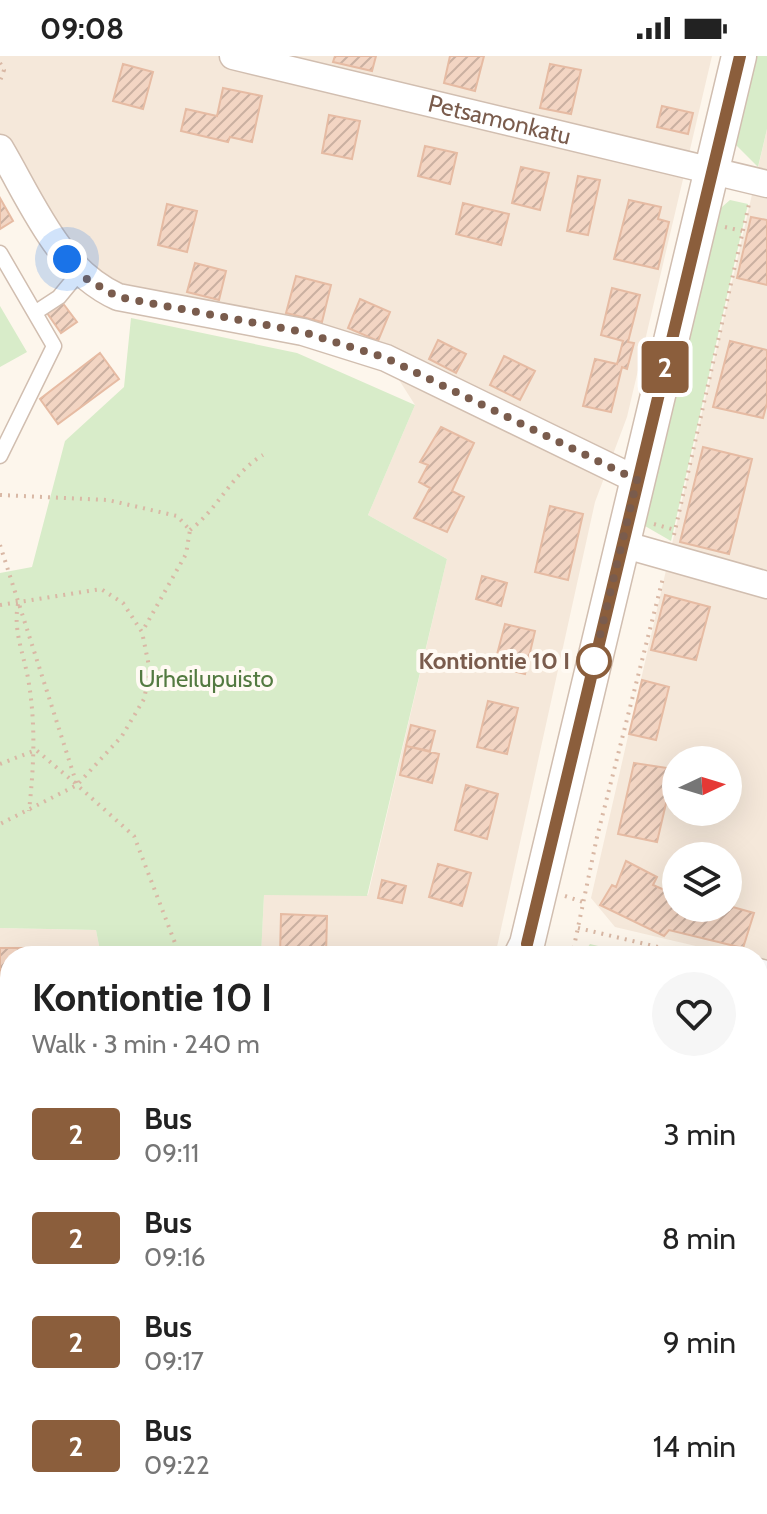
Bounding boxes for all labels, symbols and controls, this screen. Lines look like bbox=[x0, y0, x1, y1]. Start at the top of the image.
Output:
text: 09:08 bbox=[40, 10, 124, 47]
street label: Petsamonkatu bbox=[425, 88, 574, 150]
your location bbox=[47, 239, 87, 279]
line badge: 2 bbox=[639, 341, 691, 393]
text: 2 bbox=[658, 350, 672, 384]
marker: Kontiontie 10 I bbox=[577, 644, 611, 678]
place label: Kontiontie 10 I bbox=[418, 646, 570, 675]
park label: Urheilupuisto bbox=[138, 664, 274, 693]
north arrow bbox=[662, 746, 742, 826]
map controls bbox=[662, 746, 742, 922]
button: layers bbox=[662, 842, 742, 922]
button: heart bbox=[652, 972, 736, 1056]
text: Kontiontie 10 I bbox=[32, 974, 272, 1021]
text: Walk · 3 min · 240 m bbox=[32, 1028, 260, 1060]
text: Bus bbox=[144, 1100, 192, 1137]
text: 3 min bbox=[664, 1116, 736, 1153]
text: 2 bbox=[69, 1117, 83, 1151]
text: 09:11 bbox=[144, 1137, 199, 1169]
text: Bus bbox=[144, 1204, 192, 1241]
text: 8 min bbox=[662, 1220, 736, 1257]
text: 2 bbox=[69, 1221, 83, 1255]
text: 09:16 bbox=[144, 1241, 206, 1273]
text: Bus bbox=[144, 1308, 192, 1345]
text: 9 min bbox=[663, 1324, 736, 1361]
text: 2 bbox=[69, 1325, 83, 1359]
text: 09:17 bbox=[144, 1345, 204, 1377]
text: Bus bbox=[144, 1412, 192, 1449]
text: 14 min bbox=[653, 1428, 736, 1465]
text: 2 bbox=[69, 1429, 83, 1463]
text: 09:22 bbox=[144, 1449, 210, 1481]

